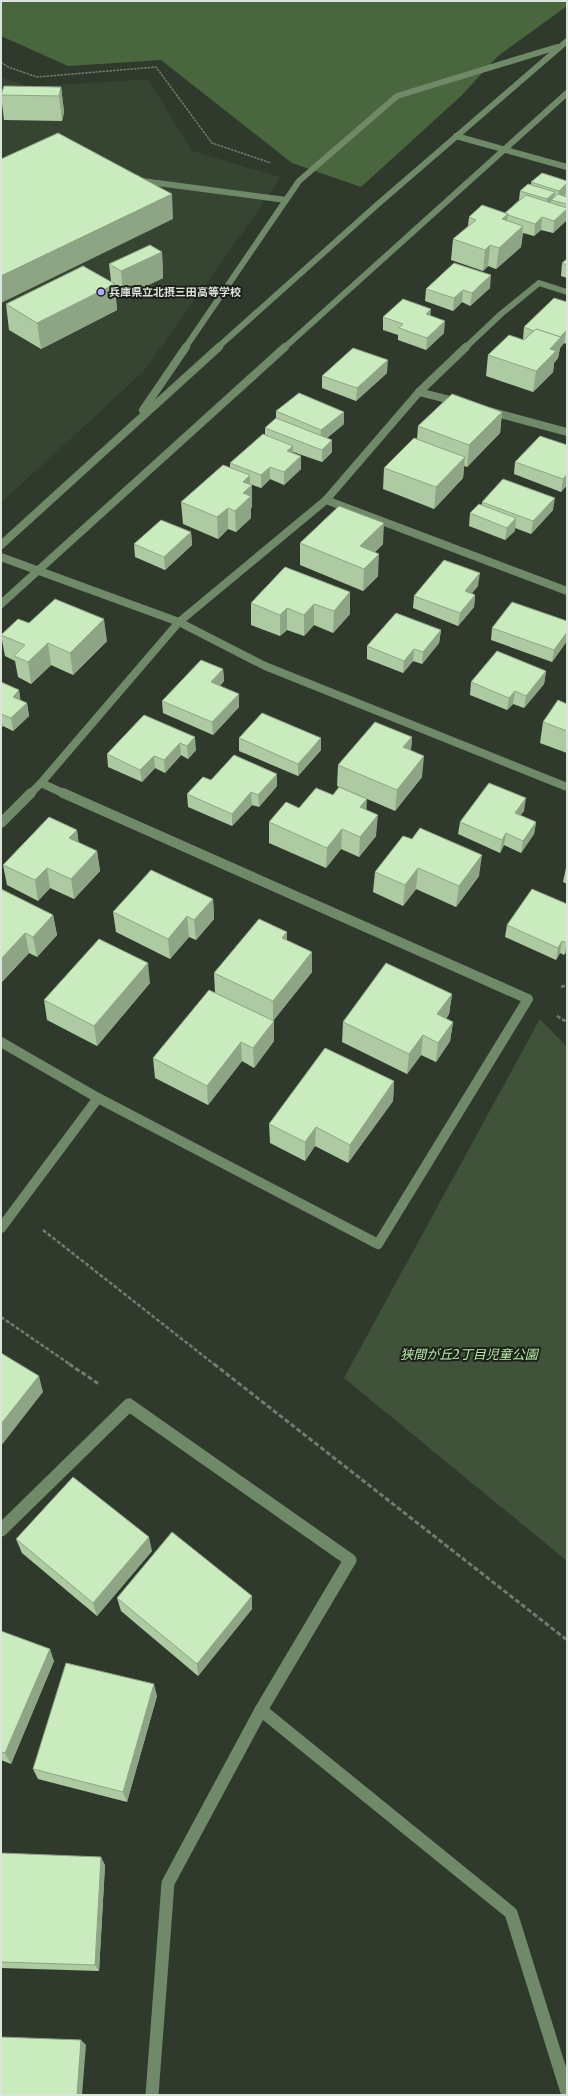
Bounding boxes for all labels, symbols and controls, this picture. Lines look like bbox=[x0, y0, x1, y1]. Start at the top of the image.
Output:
place label: 兵庫県立北摂三田高等学校 bbox=[109, 285, 241, 299]
marker: 兵庫県立北摂三田高等学校 bbox=[96, 287, 106, 297]
park label: 狭間が丘2丁目児童公園 bbox=[400, 1346, 540, 1363]

